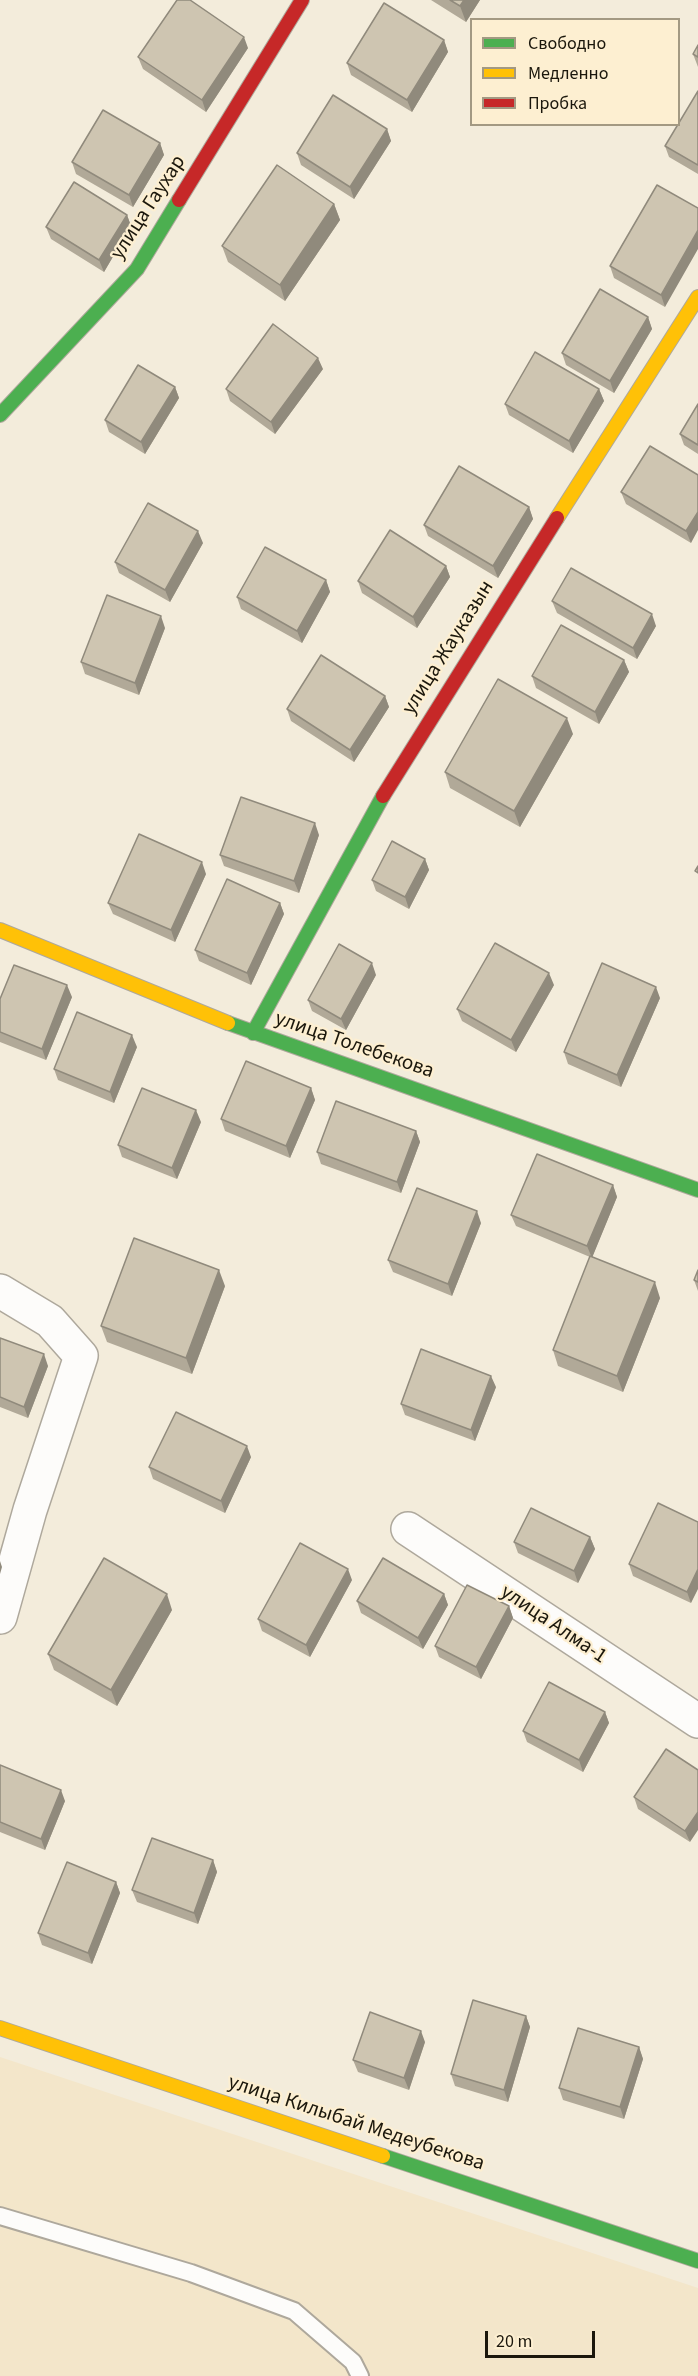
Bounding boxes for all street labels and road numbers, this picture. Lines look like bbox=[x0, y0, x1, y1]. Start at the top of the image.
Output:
street label: улица Гаухар bbox=[106, 151, 192, 265]
street label: улица Жауказын bbox=[398, 576, 500, 720]
street label: улица Толебекова bbox=[271, 1007, 437, 1085]
street label: улица Алма-1 bbox=[495, 1580, 611, 1670]
street label: улица Килыбай Медеубекова bbox=[225, 2071, 487, 2177]

